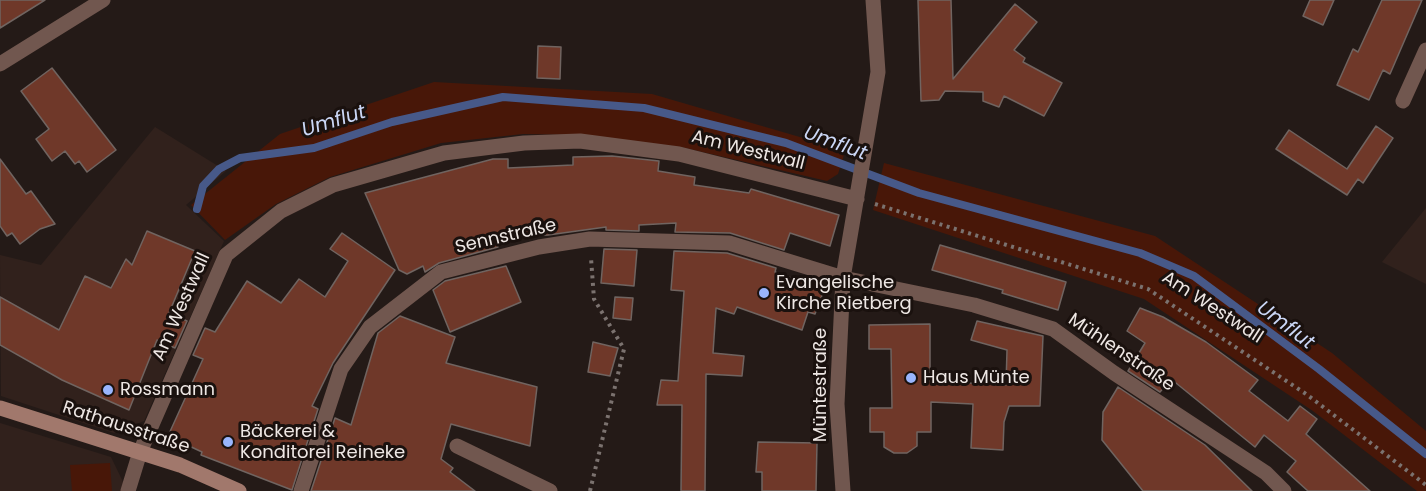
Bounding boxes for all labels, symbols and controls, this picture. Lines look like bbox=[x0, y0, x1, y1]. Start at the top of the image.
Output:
water label: Umflut bbox=[299, 101, 369, 143]
water label: Umflut bbox=[800, 121, 870, 167]
street label: Am Westwall bbox=[689, 126, 807, 176]
street label: Sennstraße bbox=[453, 215, 559, 259]
street label: Am Westwall bbox=[149, 250, 215, 364]
street label: Am Westwall bbox=[1158, 267, 1266, 349]
place label: Evangelische Kirche Rietberg bbox=[776, 272, 912, 314]
marker: Evangelische Kirche Rietberg bbox=[757, 286, 771, 300]
water label: Umflut bbox=[1252, 297, 1318, 355]
street label: Mühlenstraße bbox=[1064, 309, 1178, 397]
street label: Müntestraße bbox=[810, 328, 832, 442]
place label: Haus Münte bbox=[923, 367, 1030, 389]
marker: Haus Münte bbox=[904, 371, 918, 385]
place label: Rossmann bbox=[120, 379, 215, 401]
marker: Rossmann bbox=[101, 383, 115, 397]
street label: Rathausstraße bbox=[60, 397, 192, 459]
place label: Bäckerei & Konditorei Reineke bbox=[240, 421, 405, 464]
marker: Bäckerei & Konditorei Reineke bbox=[221, 435, 235, 449]

